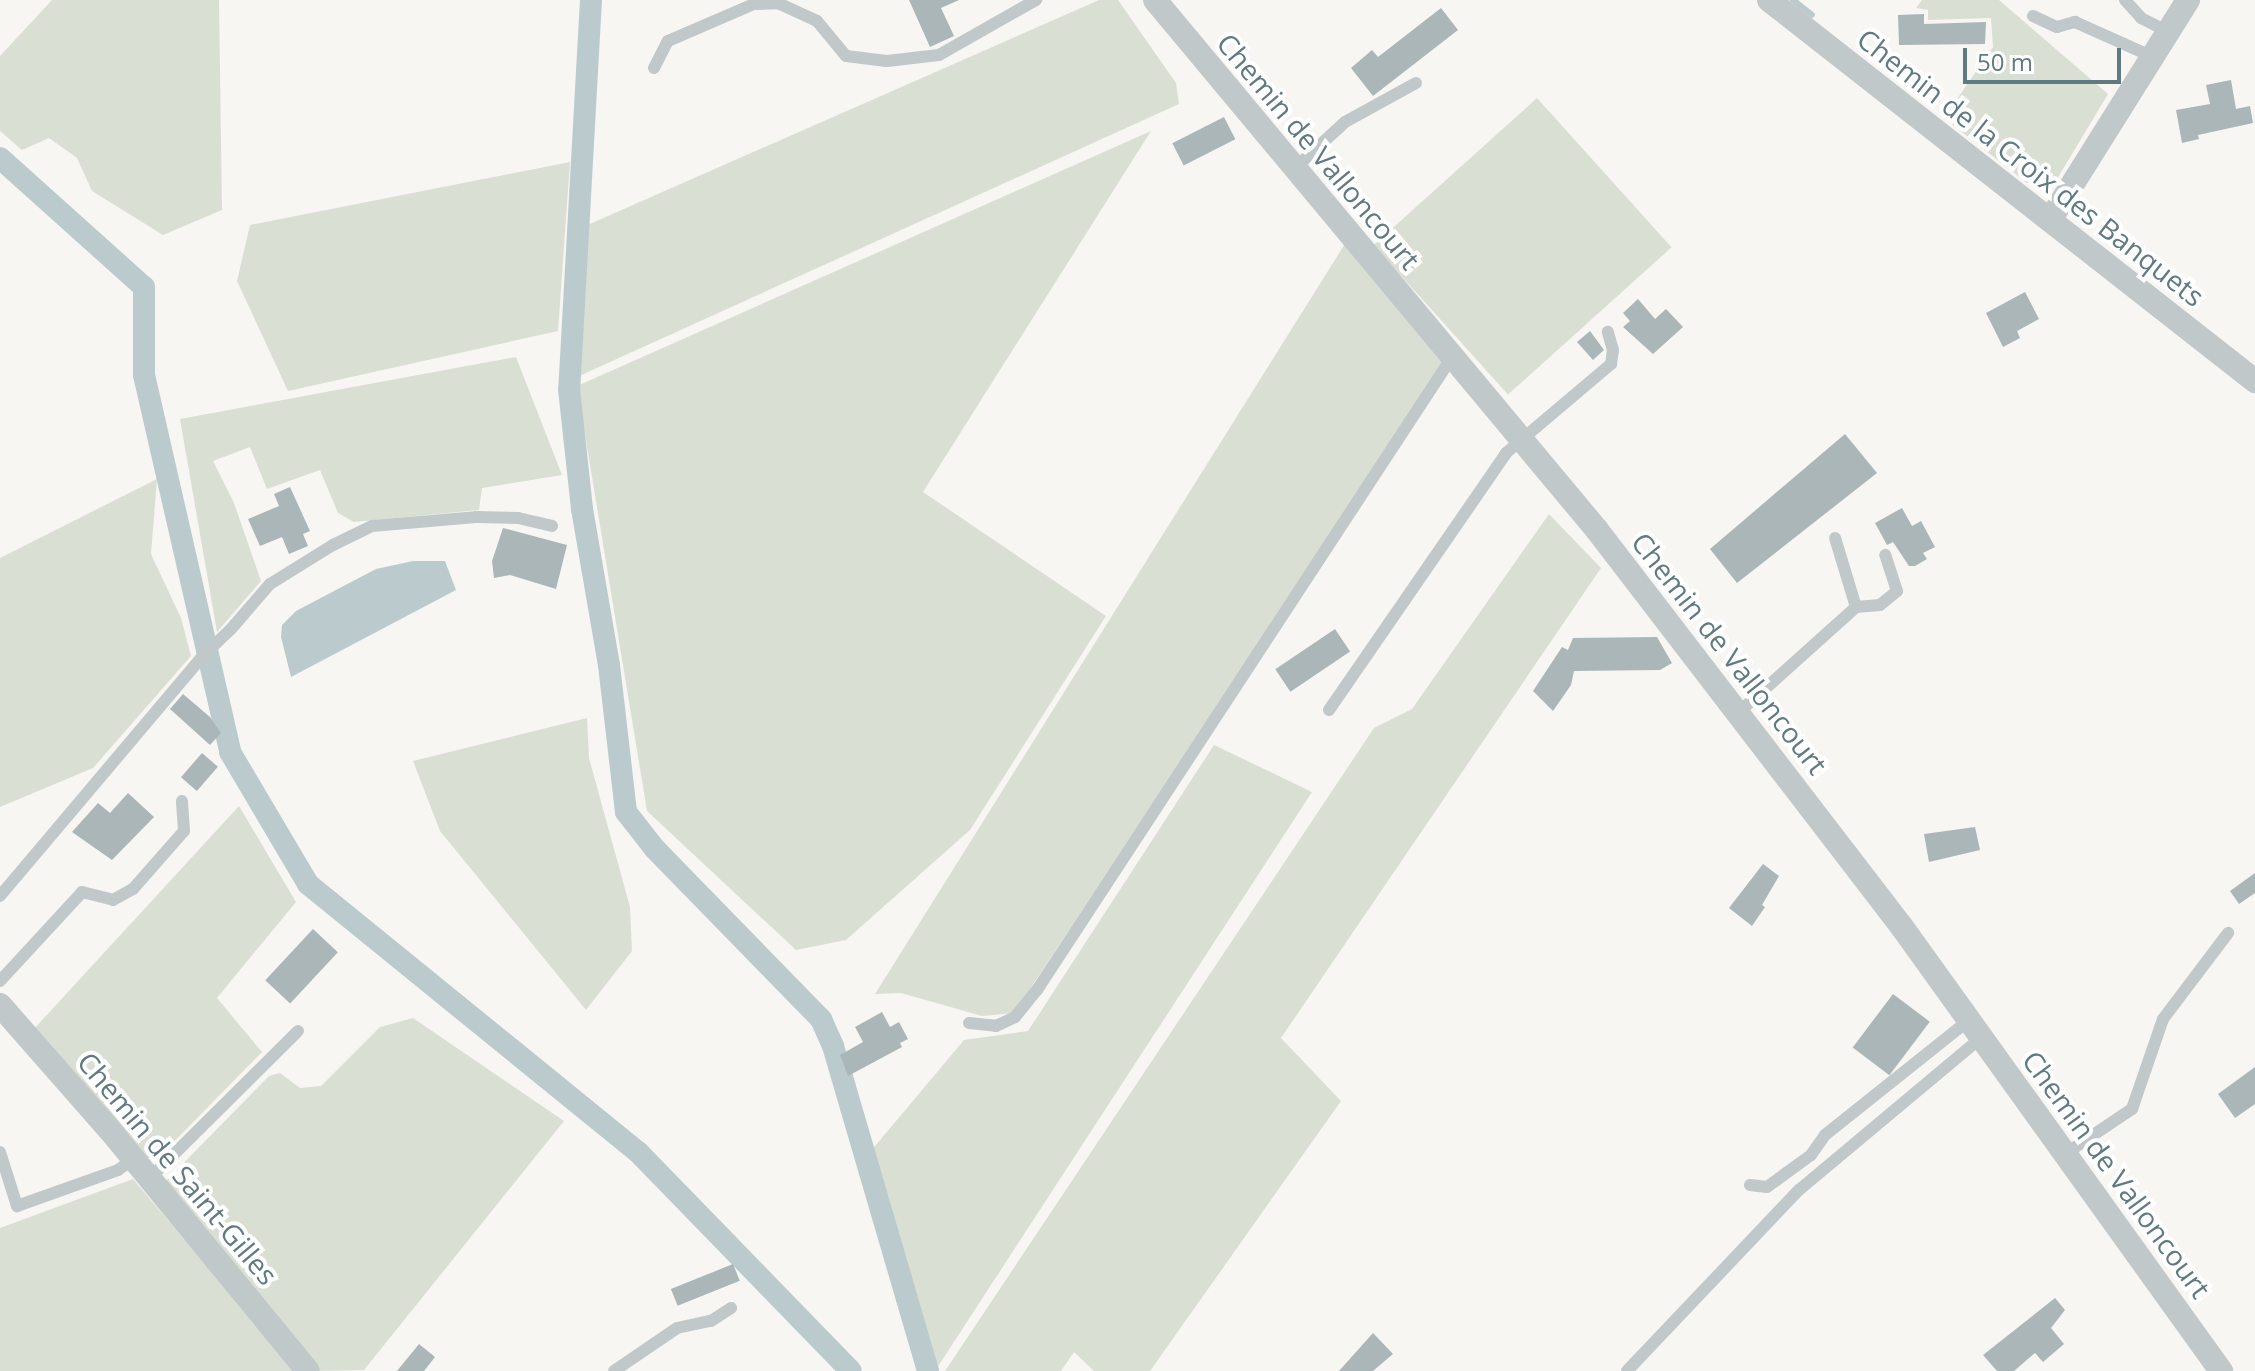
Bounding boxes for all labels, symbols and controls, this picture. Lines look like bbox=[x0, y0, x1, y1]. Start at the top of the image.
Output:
street label: Chemin de la Croix des Banquets bbox=[1851, 21, 2211, 313]
street label: Chemin de Valloncourt bbox=[1211, 26, 1427, 276]
scale bar bbox=[1967, 32, 2125, 82]
text: 50 m bbox=[1977, 45, 2033, 78]
street label: Chemin de Valloncourt bbox=[1625, 525, 1835, 781]
street label: Chemin de Valloncourt bbox=[2016, 1044, 2218, 1304]
street label: Chemin de Saint-Gilles bbox=[71, 1045, 285, 1291]

